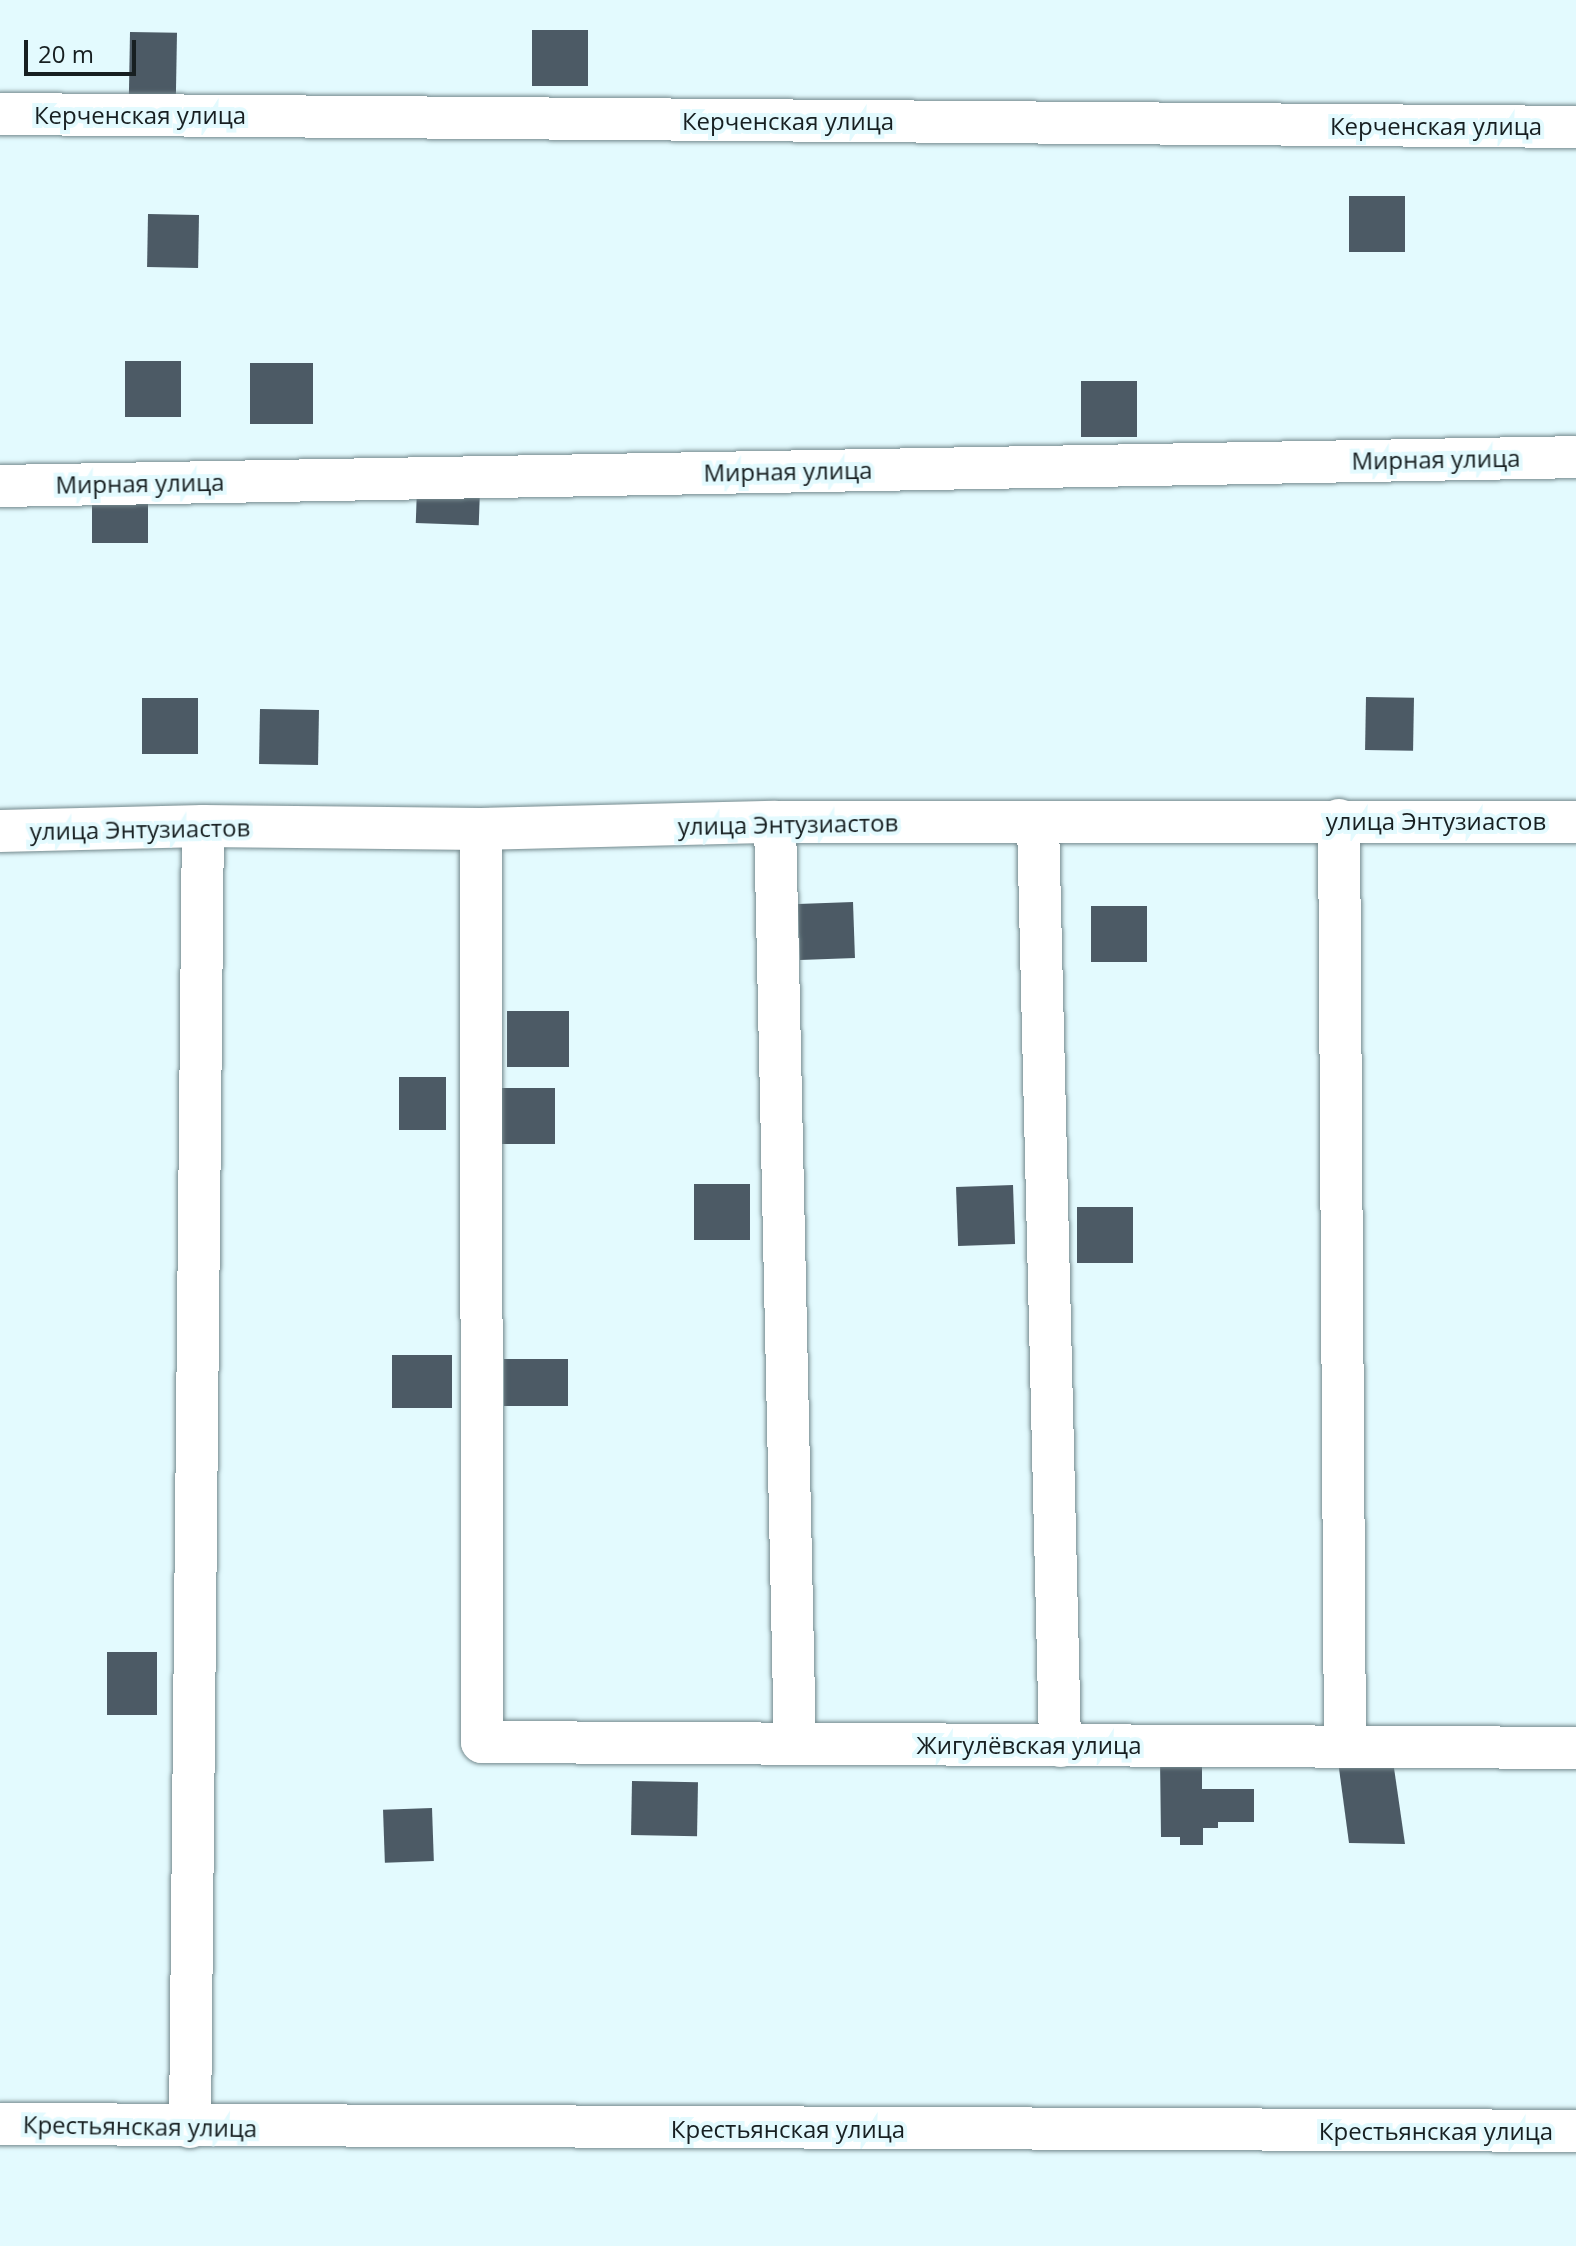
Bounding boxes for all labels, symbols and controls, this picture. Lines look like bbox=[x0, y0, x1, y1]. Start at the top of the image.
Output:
scale bar bbox=[28, 24, 140, 74]
text: 20 m bbox=[38, 37, 94, 70]
street label: Керченская улица bbox=[34, 101, 246, 129]
street label: Керченская улица bbox=[682, 107, 894, 135]
street label: Керченская улица bbox=[1330, 112, 1542, 140]
street label: Мирная улица bbox=[1351, 443, 1521, 475]
street label: Мирная улица bbox=[703, 455, 873, 487]
street label: Мирная улица bbox=[55, 467, 225, 499]
street label: улица Энтузиастов bbox=[1326, 807, 1546, 835]
street label: улица Энтузиастов bbox=[678, 808, 898, 840]
street label: улица Энтузиастов bbox=[30, 813, 250, 845]
street label: Жигулёвская улица bbox=[917, 1731, 1141, 1759]
street label: Крестьянская улица bbox=[23, 2110, 257, 2142]
street label: Крестьянская улица bbox=[671, 2115, 905, 2143]
street label: Крестьянская улица bbox=[1319, 2117, 1553, 2145]

